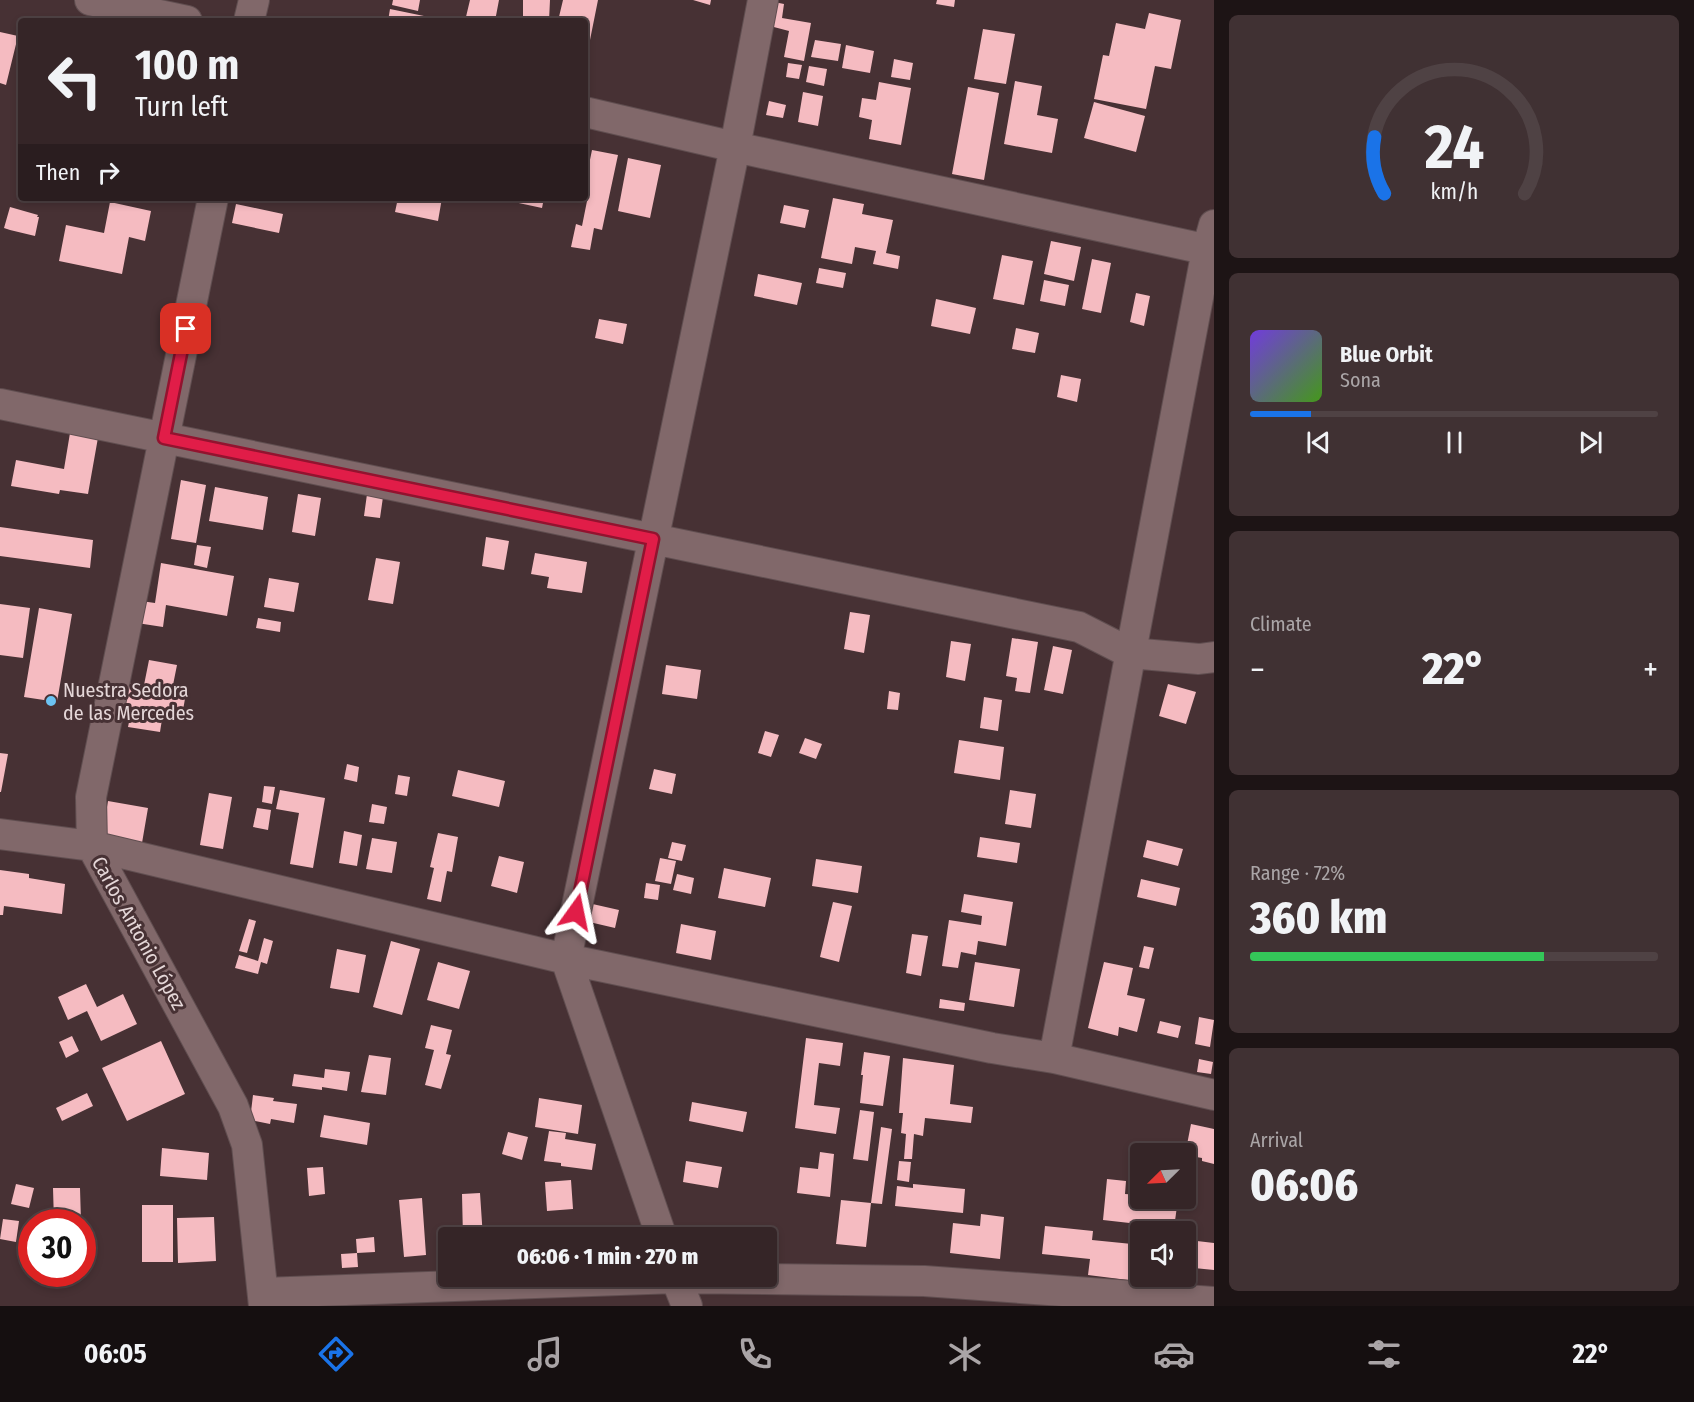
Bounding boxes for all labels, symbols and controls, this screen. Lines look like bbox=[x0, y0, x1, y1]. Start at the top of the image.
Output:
text: 100 m bbox=[135, 40, 239, 90]
icon: left bbox=[36, 42, 114, 120]
text: Turn left bbox=[135, 91, 228, 123]
text: 24 bbox=[1423, 110, 1484, 185]
icon: right bbox=[92, 156, 125, 189]
text: Then bbox=[36, 159, 80, 186]
text: km/h bbox=[1430, 179, 1478, 205]
pin bbox=[160, 303, 211, 354]
icon: arrive bbox=[169, 312, 202, 345]
text: Blue Orbit bbox=[1340, 341, 1433, 368]
text: Sona bbox=[1340, 368, 1381, 392]
icon: previous bbox=[1302, 426, 1335, 459]
icon: pause bbox=[1438, 426, 1471, 459]
icon: next bbox=[1574, 426, 1607, 459]
text: Climate bbox=[1250, 612, 1312, 636]
text: 22° bbox=[1422, 642, 1486, 696]
text: − bbox=[1250, 650, 1265, 690]
text: + bbox=[1643, 650, 1658, 690]
place label: Nuestra Sedora de las Mercedes bbox=[63, 678, 194, 725]
marker: Nuestra Sedora de las Mercedes bbox=[44, 694, 58, 708]
street label: Carlos Antonio López bbox=[87, 852, 191, 1014]
text: Range · 72% bbox=[1250, 861, 1345, 885]
position arrow bbox=[544, 880, 608, 944]
text: 360 km bbox=[1250, 891, 1387, 945]
text: Arrival bbox=[1250, 1128, 1303, 1152]
north arrow bbox=[1130, 1143, 1196, 1209]
map controls bbox=[1130, 1143, 1196, 1287]
text: 06:06 bbox=[1250, 1158, 1358, 1212]
speed limit sign: 30 bbox=[18, 1209, 96, 1287]
button: sound bbox=[1130, 1221, 1196, 1287]
text: 06:06 · 1 min · 270 m bbox=[517, 1243, 698, 1270]
icon: directions bbox=[315, 1333, 357, 1375]
icon: music bbox=[524, 1333, 566, 1375]
icon: phone bbox=[734, 1333, 776, 1375]
icon: climate bbox=[944, 1333, 986, 1375]
icon: car bbox=[1153, 1333, 1195, 1375]
icon: filters bbox=[1363, 1333, 1405, 1375]
text: 06:05 bbox=[84, 1338, 147, 1370]
text: 22° bbox=[1572, 1338, 1610, 1370]

